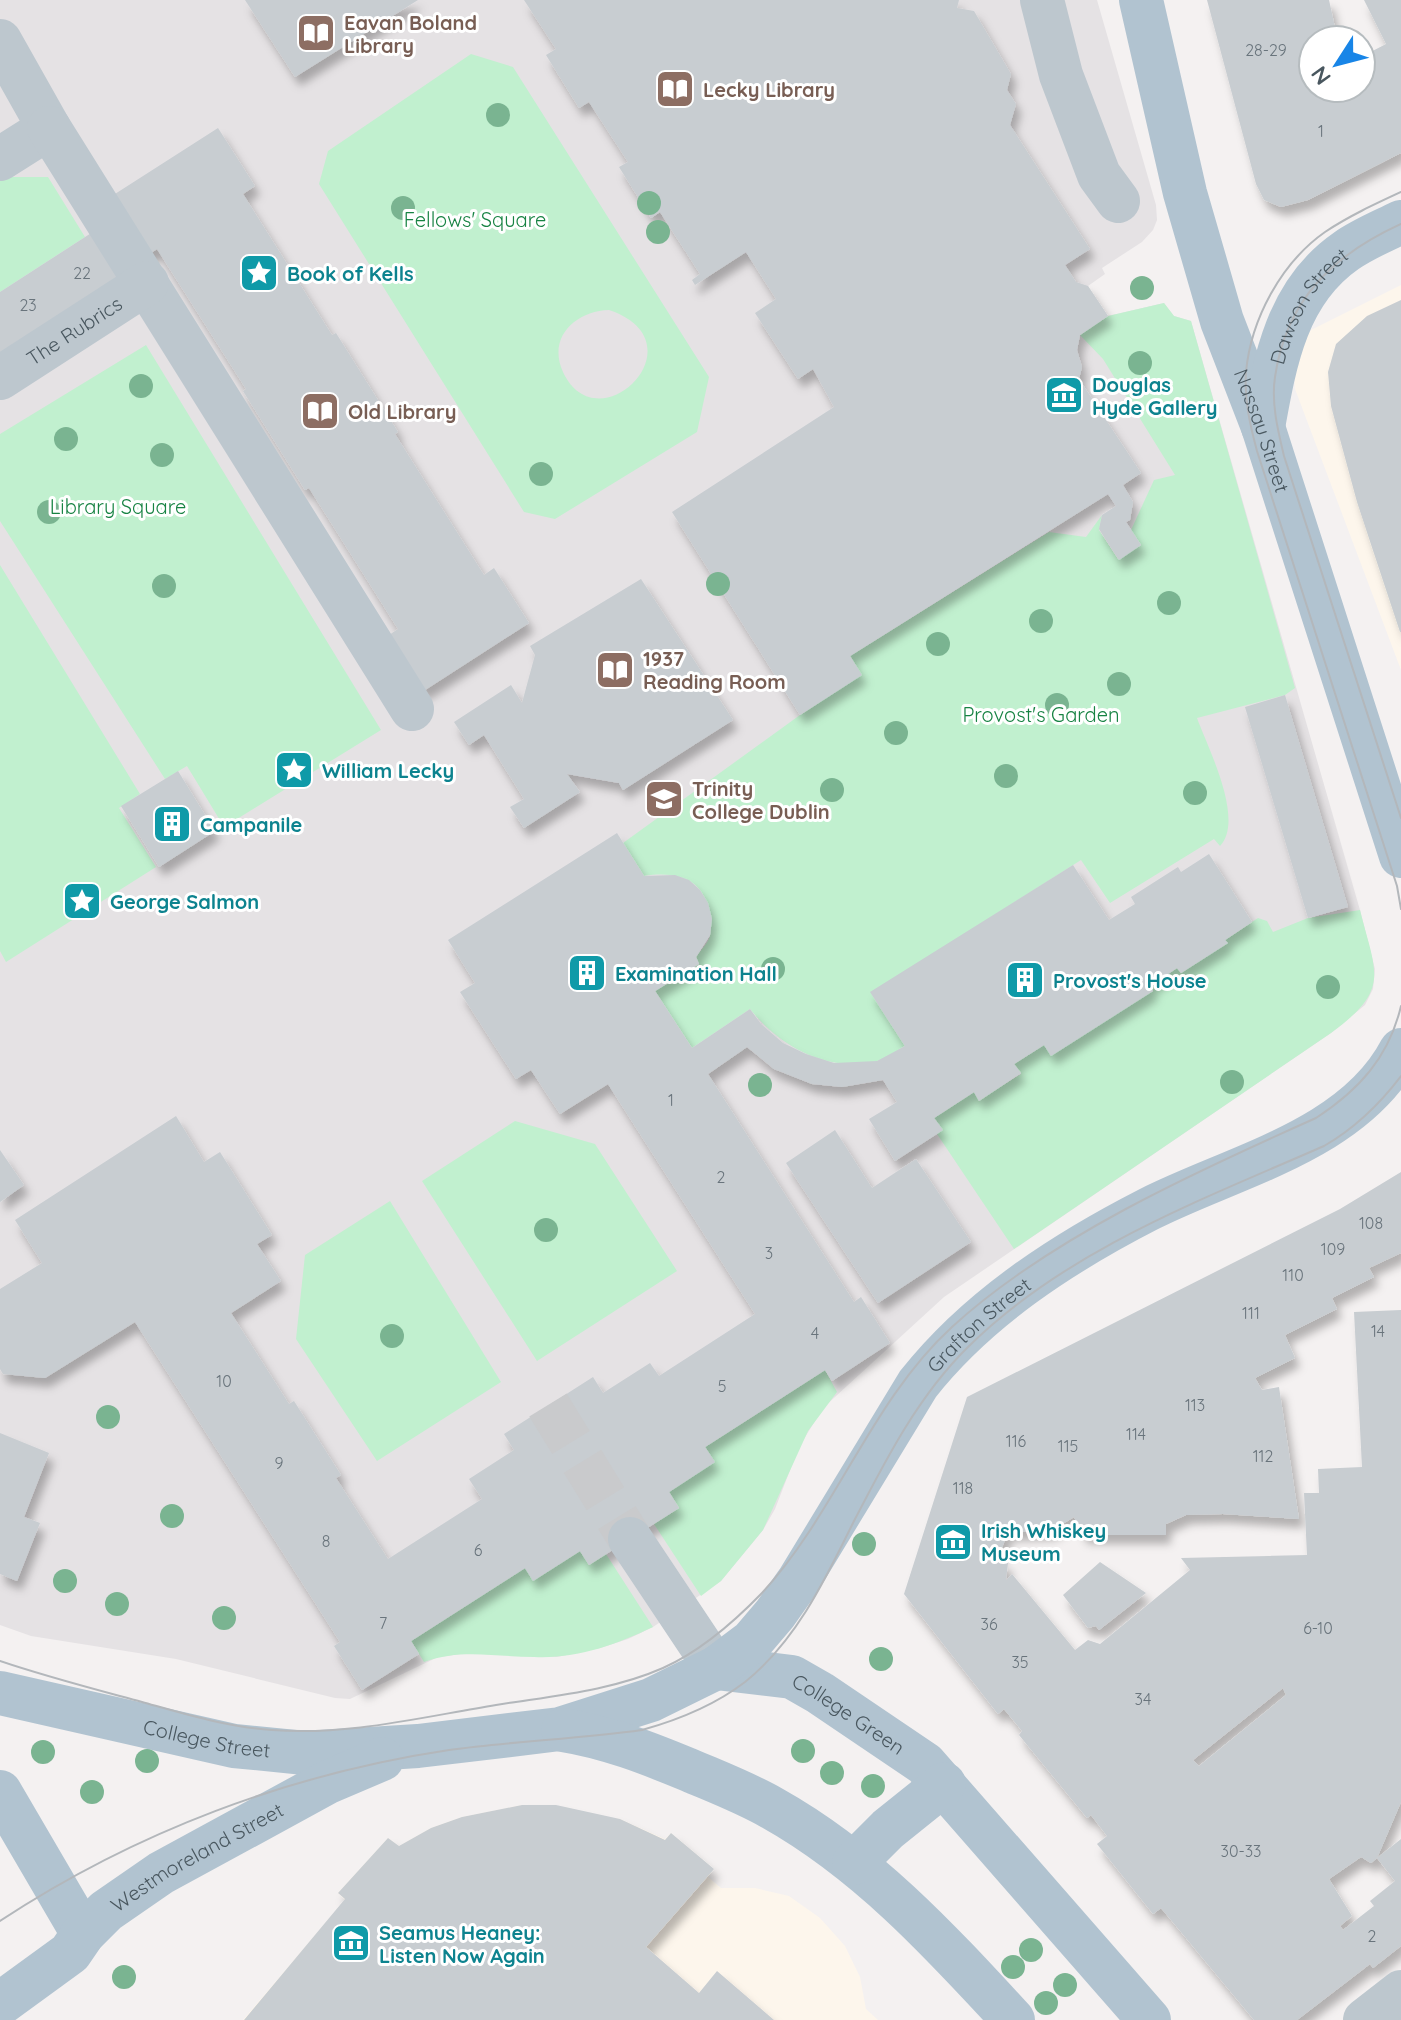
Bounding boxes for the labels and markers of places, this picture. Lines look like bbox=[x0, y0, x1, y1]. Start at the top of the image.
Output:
place label: Eavan Boland Library bbox=[344, 10, 477, 58]
library icon: Eavan Boland Library bbox=[295, 12, 337, 54]
library icon: Lecky Library bbox=[654, 68, 696, 110]
place label: Lecky Library bbox=[703, 77, 835, 102]
place icon: Book of Kells bbox=[238, 252, 280, 294]
place label: Book of Kells bbox=[287, 261, 414, 286]
place label: Douglas Hyde Gallery bbox=[1092, 372, 1218, 420]
museum icon: Douglas Hyde Gallery bbox=[1043, 374, 1085, 416]
library icon: Old Library bbox=[299, 390, 341, 432]
place label: Old Library bbox=[348, 399, 456, 424]
place label: 1937 Reading Room bbox=[643, 646, 786, 694]
library icon: 1937 Reading Room bbox=[594, 649, 636, 691]
place icon: William Lecky bbox=[273, 749, 315, 791]
place label: William Lecky bbox=[322, 758, 454, 783]
place label: Trinity College Dublin bbox=[692, 776, 830, 824]
school or university icon: Trinity College Dublin bbox=[643, 778, 685, 820]
building icon: Campanile bbox=[151, 803, 193, 845]
place label: Campanile bbox=[200, 812, 302, 837]
place icon: George Salmon bbox=[61, 880, 103, 922]
place label: George Salmon bbox=[110, 889, 259, 914]
building icon: Examination Hall bbox=[566, 952, 608, 994]
building icon: Provost's House bbox=[1004, 959, 1046, 1001]
place label: Examination Hall bbox=[615, 961, 777, 986]
place label: Provost's House bbox=[1053, 968, 1207, 993]
place label: Irish Whiskey Museum bbox=[981, 1518, 1106, 1566]
museum icon: Irish Whiskey Museum bbox=[932, 1521, 974, 1563]
place label: Seamus Heaney: Listen Now Again bbox=[379, 1920, 545, 1968]
museum icon: Seamus Heaney: Listen Now Again bbox=[330, 1922, 372, 1964]

